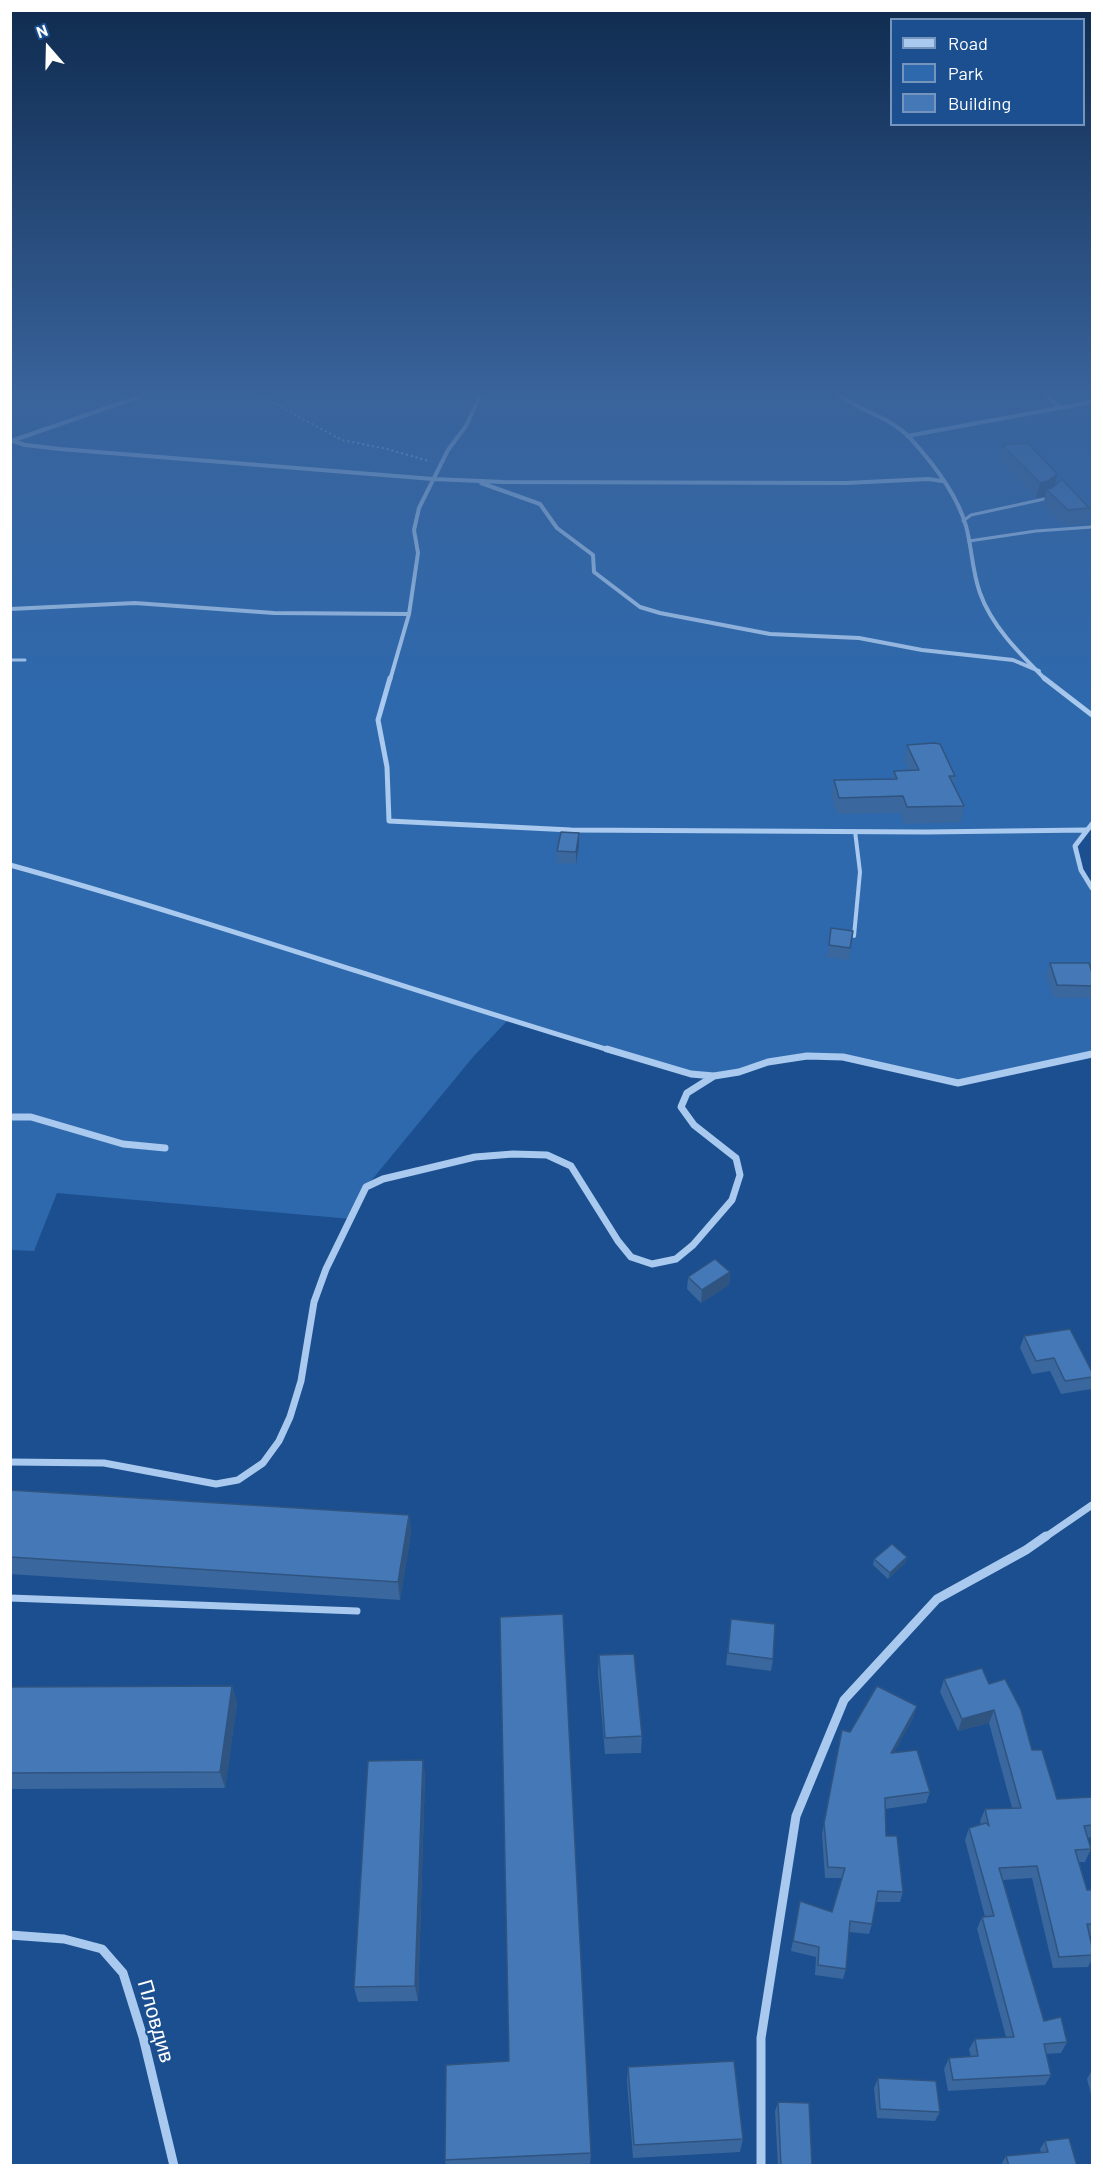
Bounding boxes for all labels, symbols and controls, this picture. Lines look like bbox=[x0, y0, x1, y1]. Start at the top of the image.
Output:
north arrow bbox=[18, 18, 78, 78]
legend bbox=[890, 18, 1085, 126]
text: N bbox=[33, 20, 50, 41]
text: Road bbox=[948, 32, 988, 54]
text: Park bbox=[948, 62, 983, 84]
text: Building bbox=[948, 92, 1011, 114]
street label: Пловдив bbox=[132, 1977, 180, 2065]

